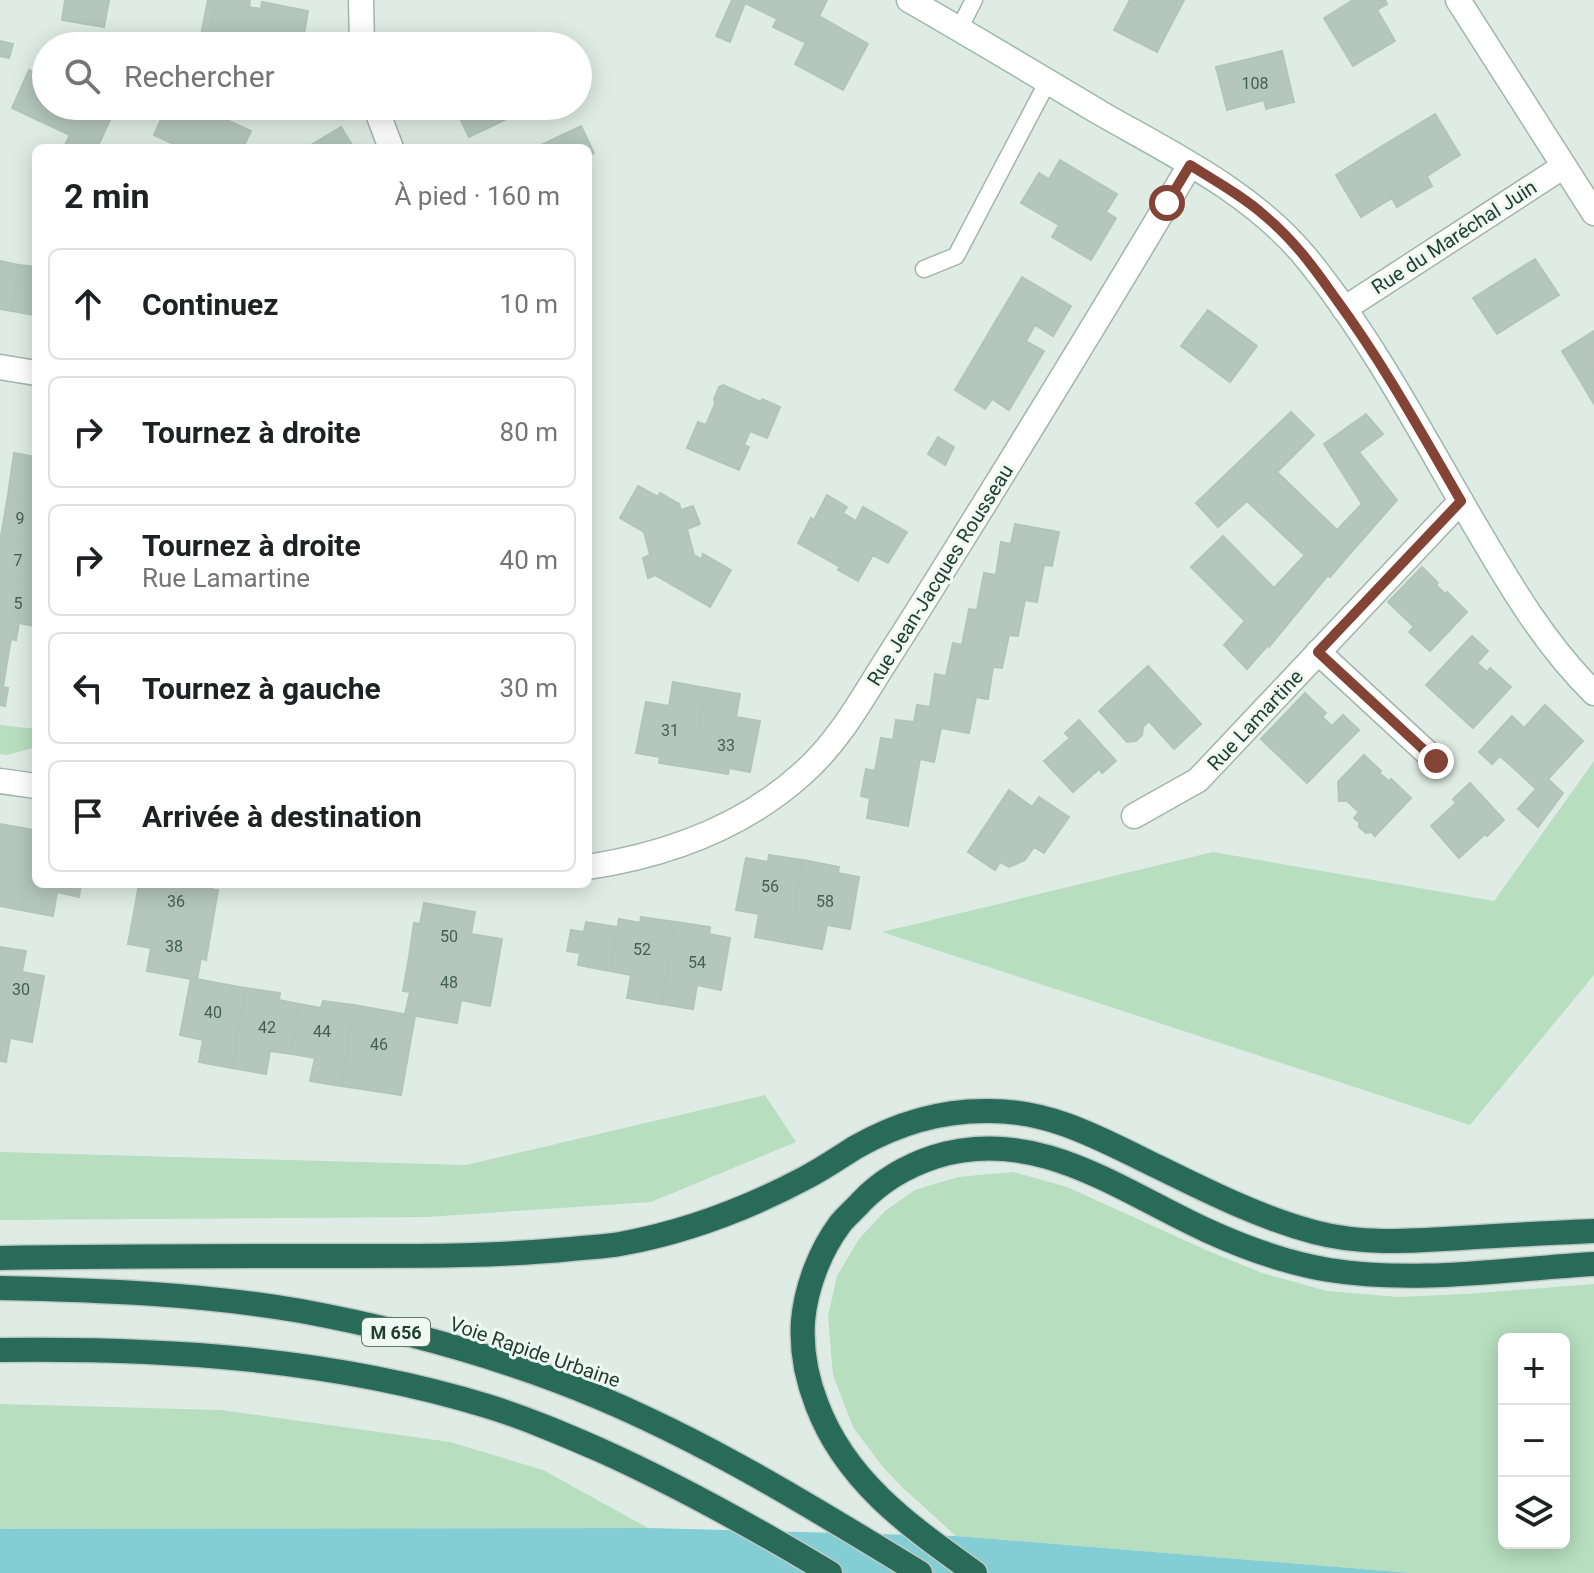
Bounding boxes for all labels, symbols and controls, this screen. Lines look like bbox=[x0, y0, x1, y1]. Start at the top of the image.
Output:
search box bbox=[32, 32, 592, 120]
icon: search bbox=[60, 54, 104, 98]
text: Rechercher bbox=[124, 59, 275, 94]
house number: 108 bbox=[1242, 74, 1268, 93]
street label: Rue du Maréchal Juin bbox=[1367, 175, 1541, 299]
text: 2 min bbox=[64, 176, 149, 216]
text: À pied · 160 m bbox=[394, 181, 560, 211]
route start bbox=[1149, 185, 1185, 221]
icon: ahead bbox=[66, 282, 110, 326]
text: Continuez bbox=[142, 287, 279, 322]
text: 10 m bbox=[500, 289, 558, 319]
icon: right bbox=[66, 410, 110, 454]
text: Tournez à droite bbox=[142, 415, 361, 450]
text: 80 m bbox=[500, 417, 558, 447]
street label: Rue Jean-Jacques Rousseau bbox=[862, 460, 1018, 690]
house number: 9 bbox=[16, 509, 25, 528]
text: Tournez à droite bbox=[142, 528, 361, 563]
icon: right bbox=[66, 538, 110, 582]
text: 40 m bbox=[500, 545, 558, 575]
house number: 7 bbox=[14, 551, 23, 570]
text: Rue Lamartine bbox=[142, 563, 310, 593]
house number: 5 bbox=[14, 594, 23, 613]
street label: Rue Lamartine bbox=[1202, 665, 1308, 775]
icon: left bbox=[66, 666, 110, 710]
text: Tournez à gauche bbox=[142, 671, 381, 706]
text: 30 m bbox=[500, 673, 558, 703]
house number: 31 bbox=[661, 721, 679, 740]
house number: 33 bbox=[717, 736, 735, 755]
route end bbox=[1418, 743, 1454, 779]
icon: arrive bbox=[66, 794, 110, 838]
text: Arrivée à destination bbox=[142, 799, 422, 834]
house number: 56 bbox=[761, 877, 779, 896]
house number: 36 bbox=[167, 892, 185, 911]
house number: 58 bbox=[816, 892, 834, 911]
house number: 50 bbox=[440, 927, 458, 946]
house number: 38 bbox=[165, 937, 183, 956]
house number: 52 bbox=[633, 940, 651, 959]
house number: 54 bbox=[688, 953, 706, 972]
house number: 48 bbox=[440, 973, 458, 992]
house number: 30 bbox=[12, 980, 30, 999]
house number: 40 bbox=[204, 1003, 222, 1022]
house number: 42 bbox=[258, 1018, 276, 1037]
house number: 44 bbox=[313, 1022, 331, 1041]
house number: 46 bbox=[370, 1035, 388, 1054]
street label: Voie Rapide Urbaine bbox=[447, 1312, 623, 1392]
road number: M 656 bbox=[362, 1318, 430, 1346]
map controls bbox=[1498, 1333, 1570, 1549]
button: + bbox=[1498, 1333, 1570, 1405]
button: − bbox=[1498, 1405, 1570, 1477]
button: layers bbox=[1498, 1477, 1570, 1549]

